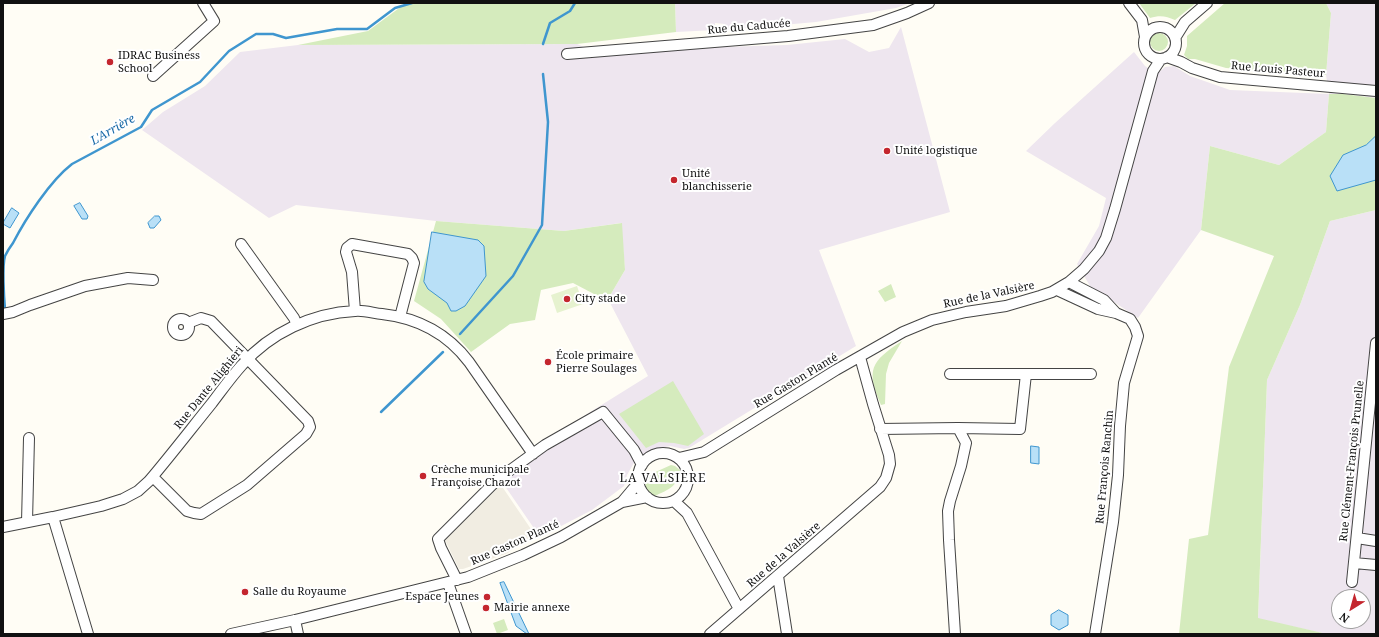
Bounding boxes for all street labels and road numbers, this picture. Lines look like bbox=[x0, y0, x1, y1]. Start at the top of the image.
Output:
street label: Rue du Caducée bbox=[707, 17, 791, 37]
street label: Rue Louis Pasteur bbox=[1231, 59, 1325, 81]
street label: Rue de la Valsière bbox=[942, 279, 1036, 311]
street label: Rue Dante Alighieri bbox=[172, 344, 246, 432]
street label: Rue Gaston Planté bbox=[752, 351, 840, 411]
street label: Rue Clément-François Prunelle bbox=[1337, 380, 1367, 542]
street label: Rue François Ranchin bbox=[1093, 409, 1117, 525]
street label: Rue Gaston Planté bbox=[469, 518, 561, 568]
street label: Rue de la Valsière bbox=[745, 520, 823, 590]

